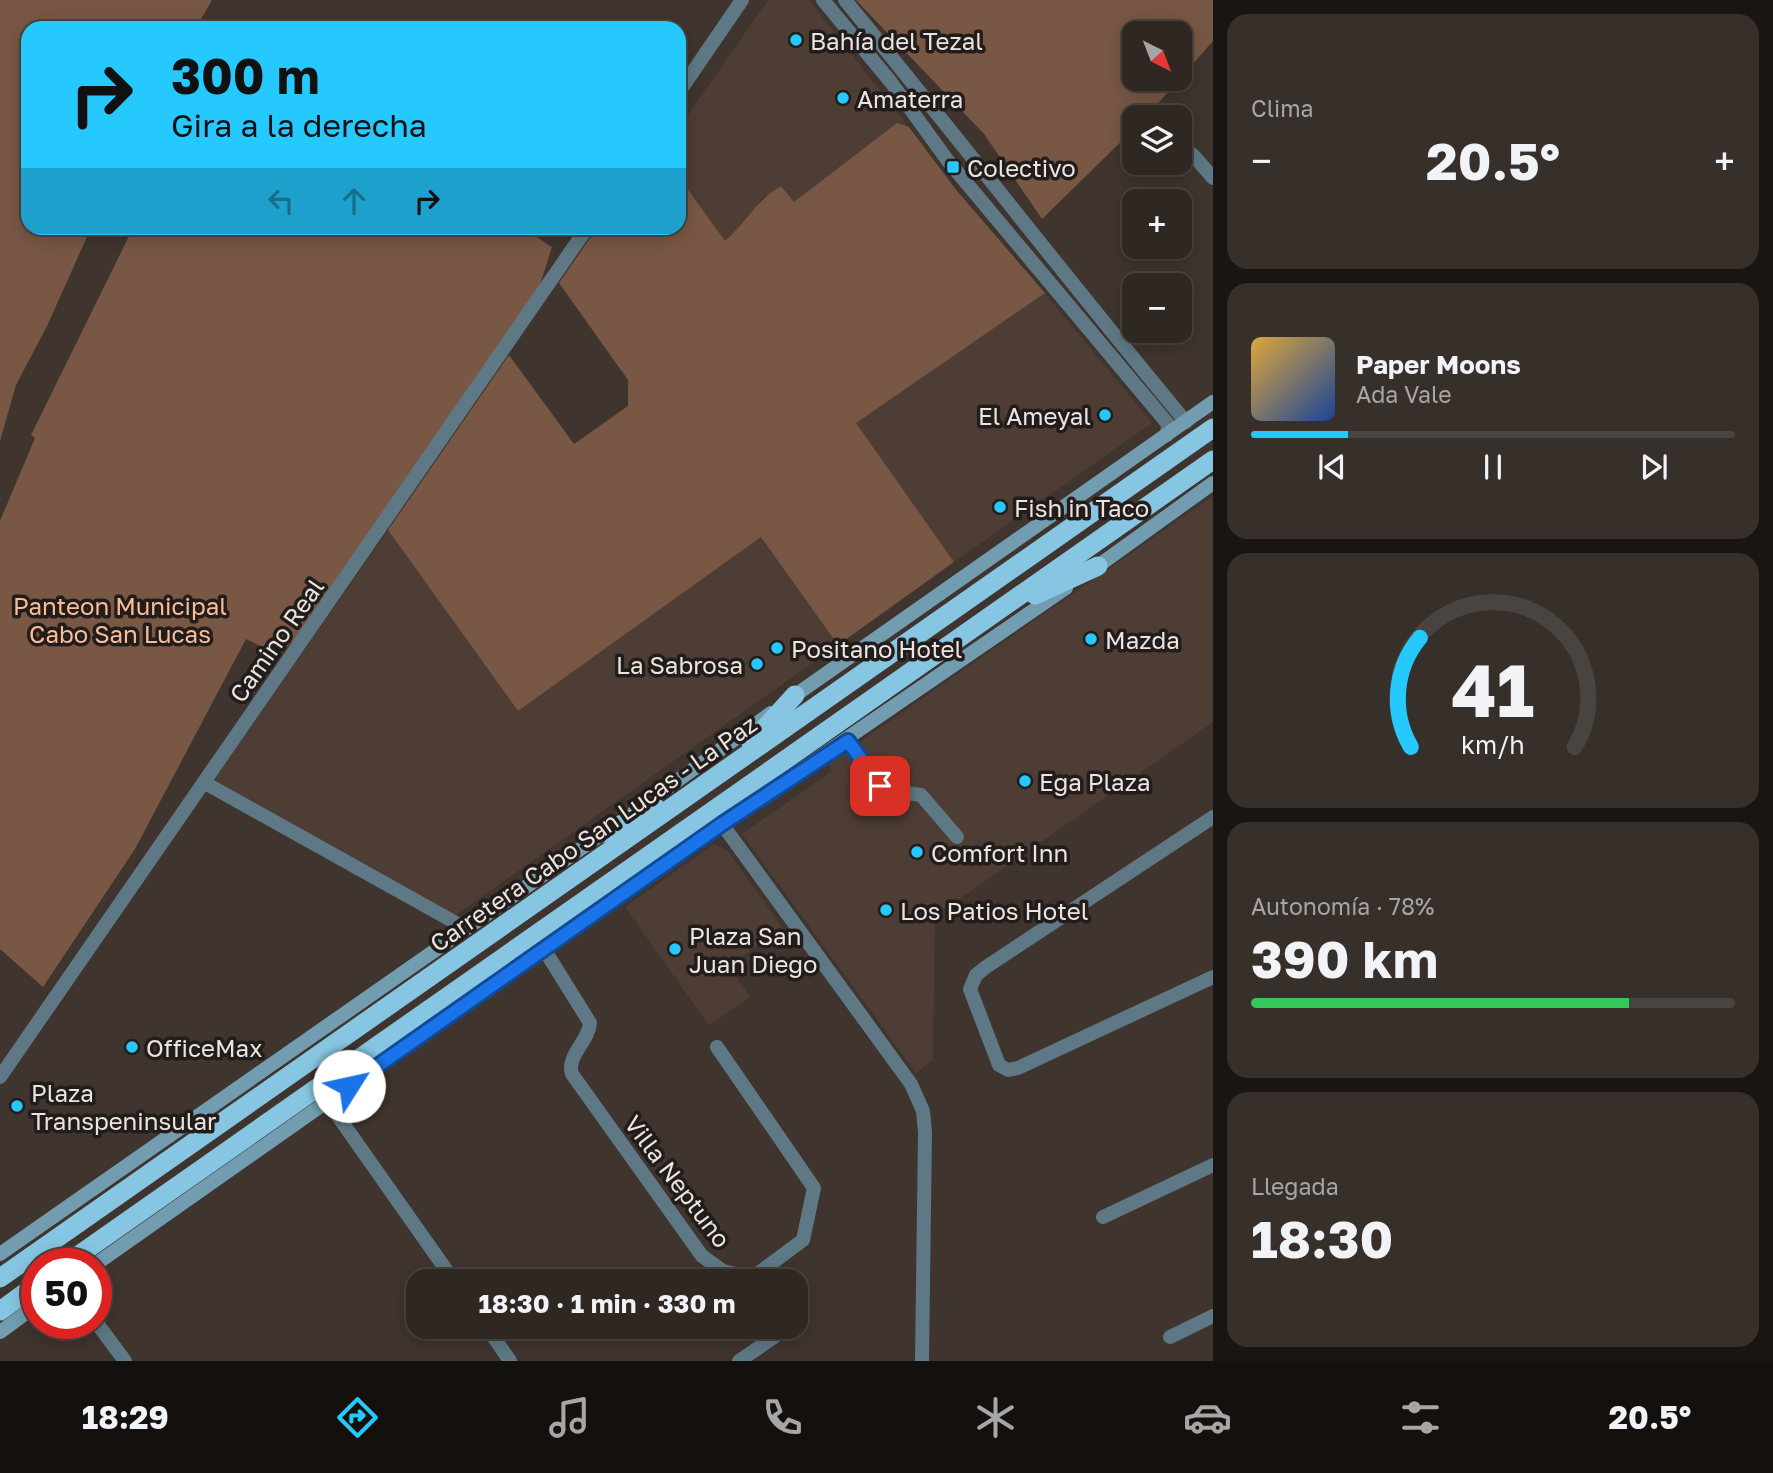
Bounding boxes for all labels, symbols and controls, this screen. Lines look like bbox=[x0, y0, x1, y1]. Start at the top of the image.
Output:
north arrow bbox=[1122, 21, 1192, 91]
map controls bbox=[1122, 21, 1192, 343]
place label: Bahía del Tezal bbox=[810, 26, 983, 55]
marker: Bahía del Tezal bbox=[788, 32, 804, 48]
text: 300 m bbox=[171, 46, 320, 105]
icon: right bbox=[56, 49, 147, 140]
place label: Amaterra bbox=[857, 84, 963, 113]
marker: Amaterra bbox=[835, 90, 851, 106]
text: Clima bbox=[1251, 94, 1314, 122]
button: layers bbox=[1122, 105, 1192, 175]
text: Gira a la derecha bbox=[171, 106, 427, 144]
text: 20.5° bbox=[1426, 129, 1560, 191]
text: − bbox=[1251, 138, 1272, 183]
text: + bbox=[1714, 138, 1735, 183]
place label: Colectivo bbox=[967, 153, 1076, 182]
marker: Colectivo bbox=[945, 159, 961, 175]
icon: left bbox=[262, 182, 300, 220]
icon: ahead bbox=[335, 182, 373, 220]
icon: right bbox=[408, 182, 446, 220]
button: + bbox=[1122, 189, 1192, 259]
button: − bbox=[1122, 273, 1192, 343]
text: Paper Moons bbox=[1356, 349, 1521, 380]
text: Ada Vale bbox=[1356, 380, 1452, 408]
place label: El Ameyal bbox=[978, 401, 1091, 430]
marker: El Ameyal bbox=[1097, 407, 1113, 423]
icon: previous bbox=[1313, 448, 1351, 486]
icon: pause bbox=[1474, 448, 1512, 486]
icon: next bbox=[1635, 448, 1673, 486]
place label: Fish in Taco bbox=[1014, 493, 1149, 522]
marker: Fish in Taco bbox=[992, 499, 1008, 515]
street label: Camino Real bbox=[223, 573, 329, 707]
park label: Panteon Municipal Cabo San Lucas bbox=[13, 591, 227, 648]
place label: Mazda bbox=[1105, 625, 1180, 654]
marker: Mazda bbox=[1083, 631, 1099, 647]
place label: Positano Hotel bbox=[791, 634, 962, 663]
marker: Positano Hotel bbox=[769, 640, 785, 656]
text: 41 bbox=[1452, 646, 1535, 733]
place label: La Sabrosa bbox=[616, 650, 743, 679]
marker: La Sabrosa bbox=[749, 656, 765, 672]
street label: Carretera Cabo San Lucas - La Paz bbox=[424, 709, 762, 957]
text: km/h bbox=[1461, 728, 1525, 759]
pin bbox=[850, 756, 910, 816]
icon: arrive bbox=[861, 767, 899, 805]
place label: Ega Plaza bbox=[1039, 767, 1150, 796]
marker: Ega Plaza bbox=[1017, 773, 1033, 789]
place label: Comfort Inn bbox=[931, 838, 1068, 867]
marker: Comfort Inn bbox=[909, 844, 925, 860]
text: Autonomía · 78% bbox=[1251, 892, 1434, 920]
place label: Los Patios Hotel bbox=[900, 896, 1088, 925]
marker: Los Patios Hotel bbox=[878, 902, 894, 918]
place label: Plaza San Juan Diego bbox=[689, 921, 817, 978]
text: 390 km bbox=[1251, 927, 1438, 989]
marker: Plaza San Juan Diego bbox=[667, 941, 683, 957]
place label: OfficeMax bbox=[146, 1033, 262, 1062]
marker: OfficeMax bbox=[124, 1039, 140, 1055]
position arrow bbox=[312, 1049, 386, 1123]
place label: Plaza Transpeninsular bbox=[31, 1078, 216, 1135]
marker: Plaza Transpeninsular bbox=[9, 1098, 25, 1114]
street label: Villa Neptuno bbox=[619, 1109, 737, 1253]
text: Llegada bbox=[1251, 1172, 1339, 1200]
text: 18:30 bbox=[1251, 1207, 1393, 1269]
speed limit sign: 50 bbox=[21, 1248, 112, 1339]
text: 18:30 · 1 min · 330 m bbox=[478, 1288, 736, 1319]
icon: directions bbox=[333, 1393, 382, 1442]
icon: music bbox=[545, 1393, 594, 1442]
icon: phone bbox=[758, 1393, 807, 1442]
icon: climate bbox=[971, 1393, 1020, 1442]
icon: car bbox=[1183, 1393, 1232, 1442]
icon: filters bbox=[1396, 1393, 1445, 1442]
text: 18:29 bbox=[82, 1398, 169, 1436]
text: 20.5° bbox=[1609, 1398, 1691, 1436]

